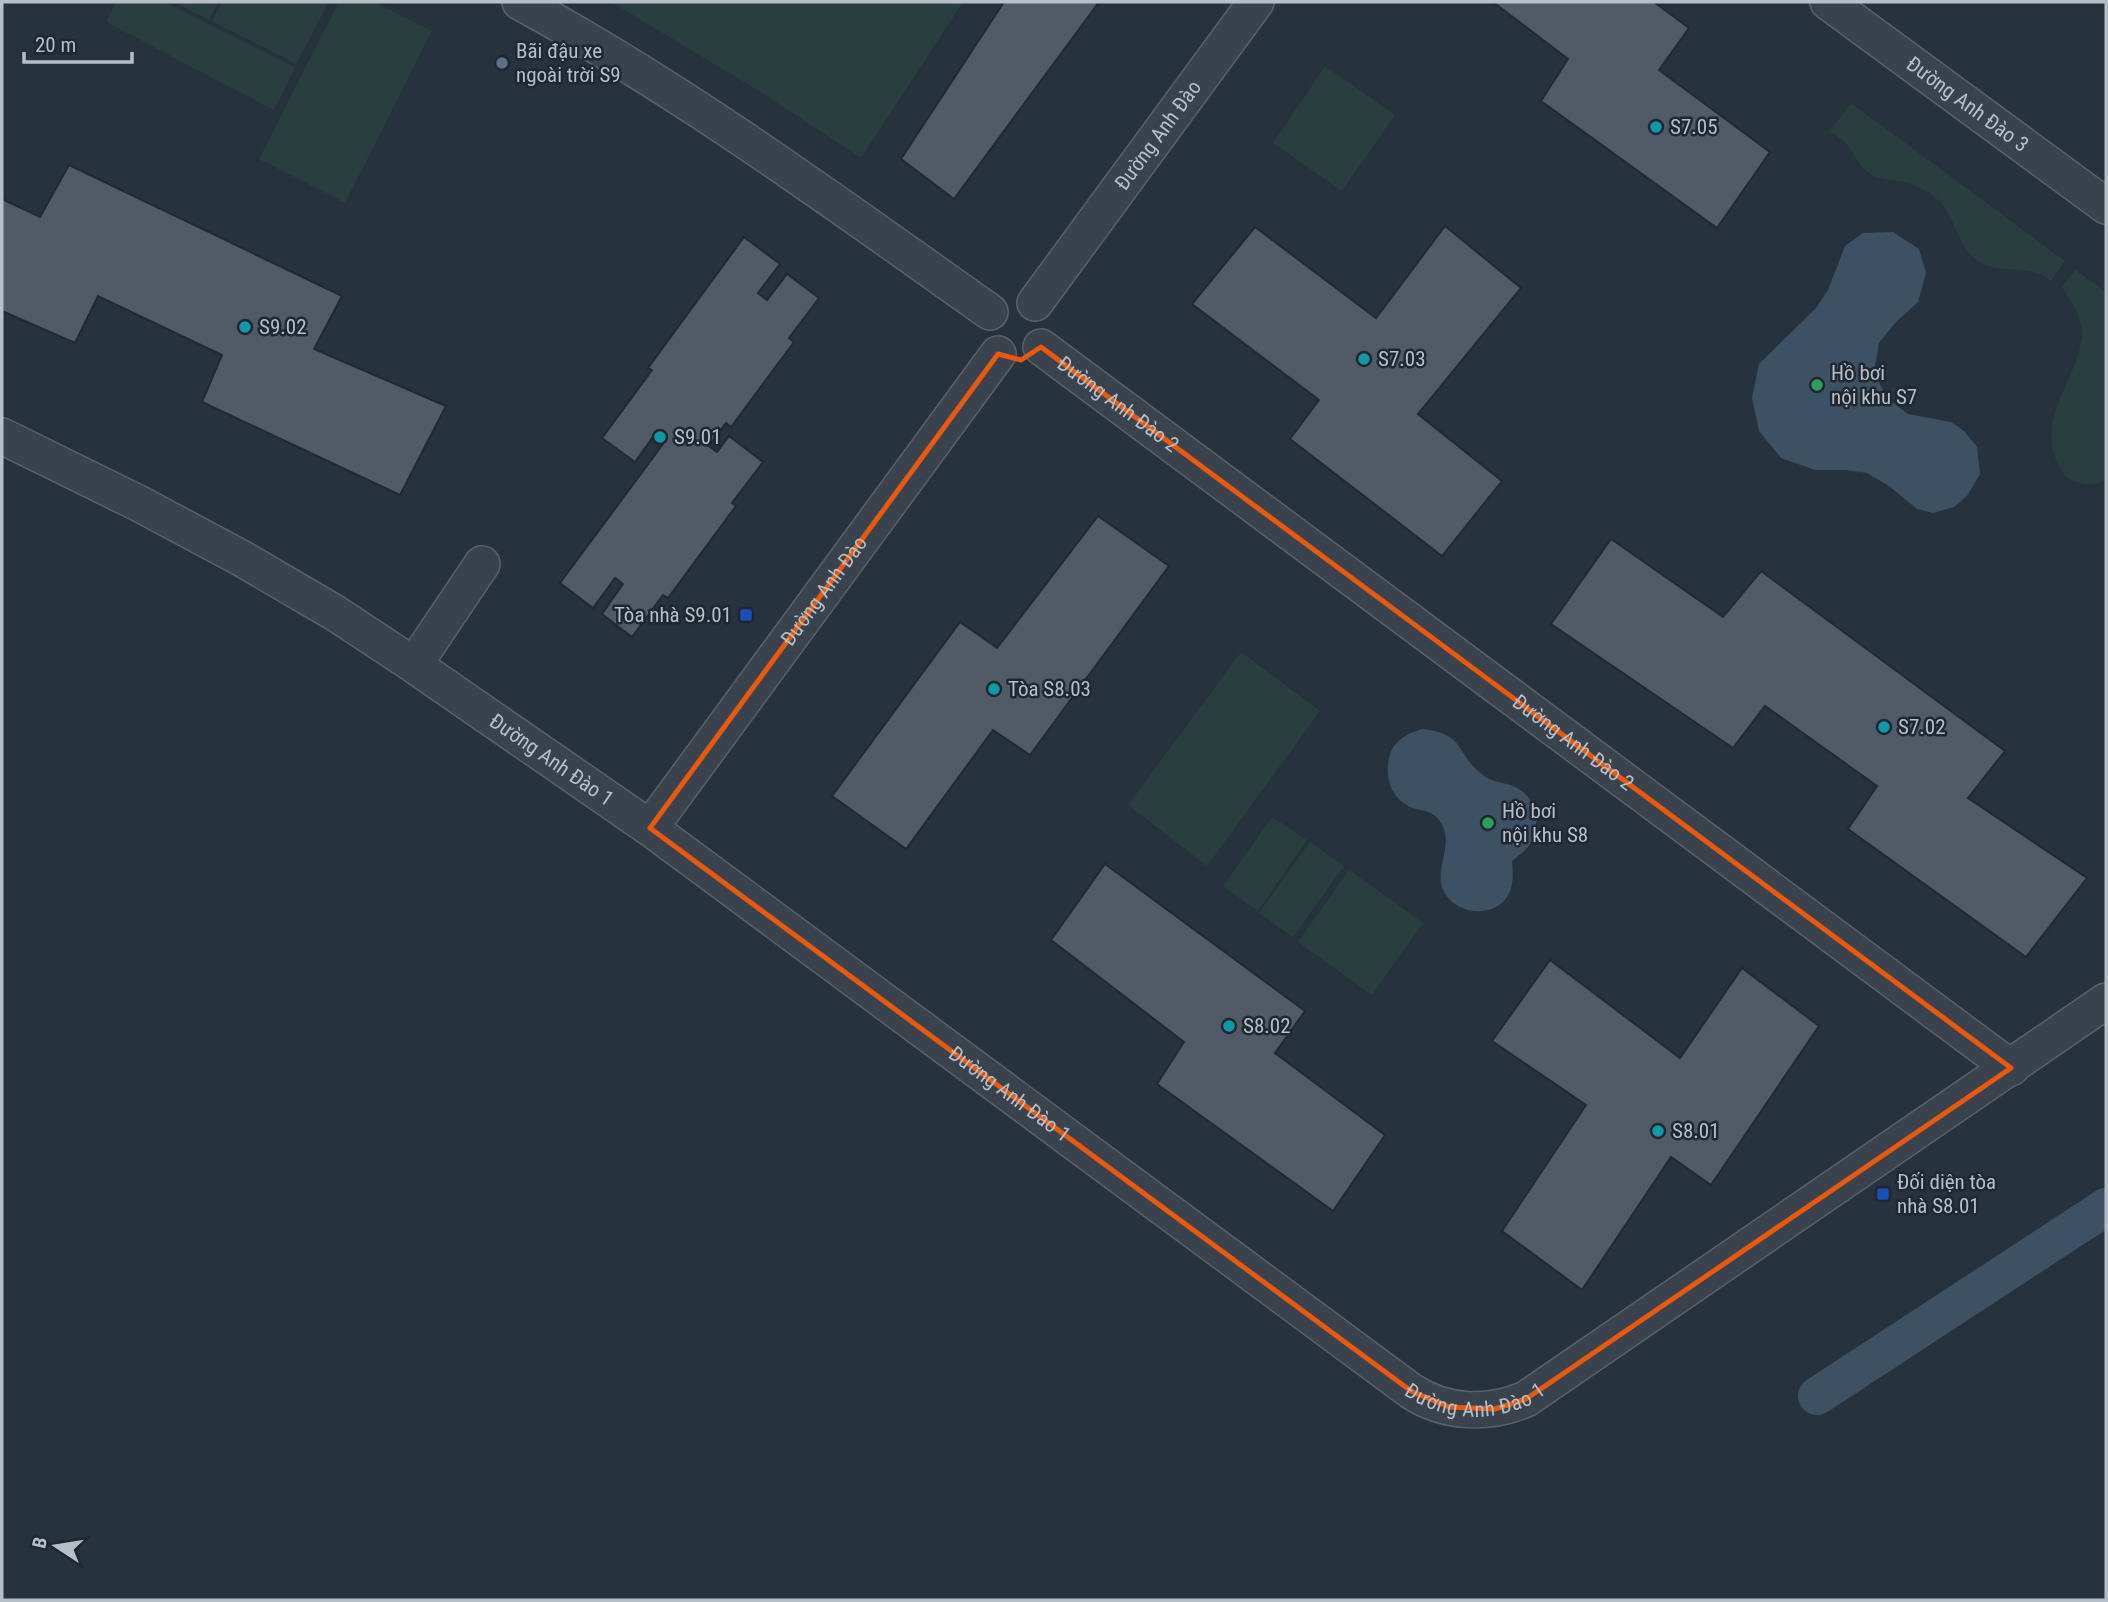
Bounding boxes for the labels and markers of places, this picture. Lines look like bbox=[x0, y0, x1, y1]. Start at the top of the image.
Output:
place label: Bãi đậu xe ngoài trời S9 bbox=[516, 39, 621, 87]
marker: Bãi đậu xe ngoài trời S9 bbox=[494, 55, 510, 71]
place label: S7.05 bbox=[1670, 115, 1718, 139]
marker: S7.05 bbox=[1648, 119, 1664, 135]
place label: S9.02 bbox=[259, 315, 307, 339]
marker: S9.02 bbox=[237, 319, 253, 335]
place label: S7.03 bbox=[1378, 347, 1426, 371]
marker: S7.03 bbox=[1356, 351, 1372, 367]
place label: Hồ bơi nội khu S7 bbox=[1831, 361, 1917, 409]
marker: Hồ bơi nội khu S7 bbox=[1809, 377, 1825, 393]
place label: S9.01 bbox=[674, 425, 722, 449]
marker: S9.01 bbox=[652, 429, 668, 445]
place label: Tòa nhà S9.01 bbox=[614, 603, 732, 627]
marker: Tòa nhà S9.01 bbox=[738, 607, 754, 623]
place label: Tòa S8.03 bbox=[1008, 677, 1091, 701]
marker: Tòa S8.03 bbox=[986, 681, 1002, 697]
place label: S7.02 bbox=[1898, 715, 1946, 739]
marker: S7.02 bbox=[1876, 719, 1892, 735]
place label: Hồ bơi nội khu S8 bbox=[1502, 799, 1588, 847]
marker: Hồ bơi nội khu S8 bbox=[1480, 815, 1496, 831]
place label: S8.02 bbox=[1243, 1014, 1291, 1038]
marker: S8.02 bbox=[1221, 1018, 1237, 1034]
place label: S8.01 bbox=[1672, 1119, 1720, 1143]
marker: S8.01 bbox=[1650, 1123, 1666, 1139]
place label: Đối diện tòa nhà S8.01 bbox=[1897, 1170, 1996, 1218]
marker: Đối diện tòa nhà S8.01 bbox=[1875, 1186, 1891, 1202]

